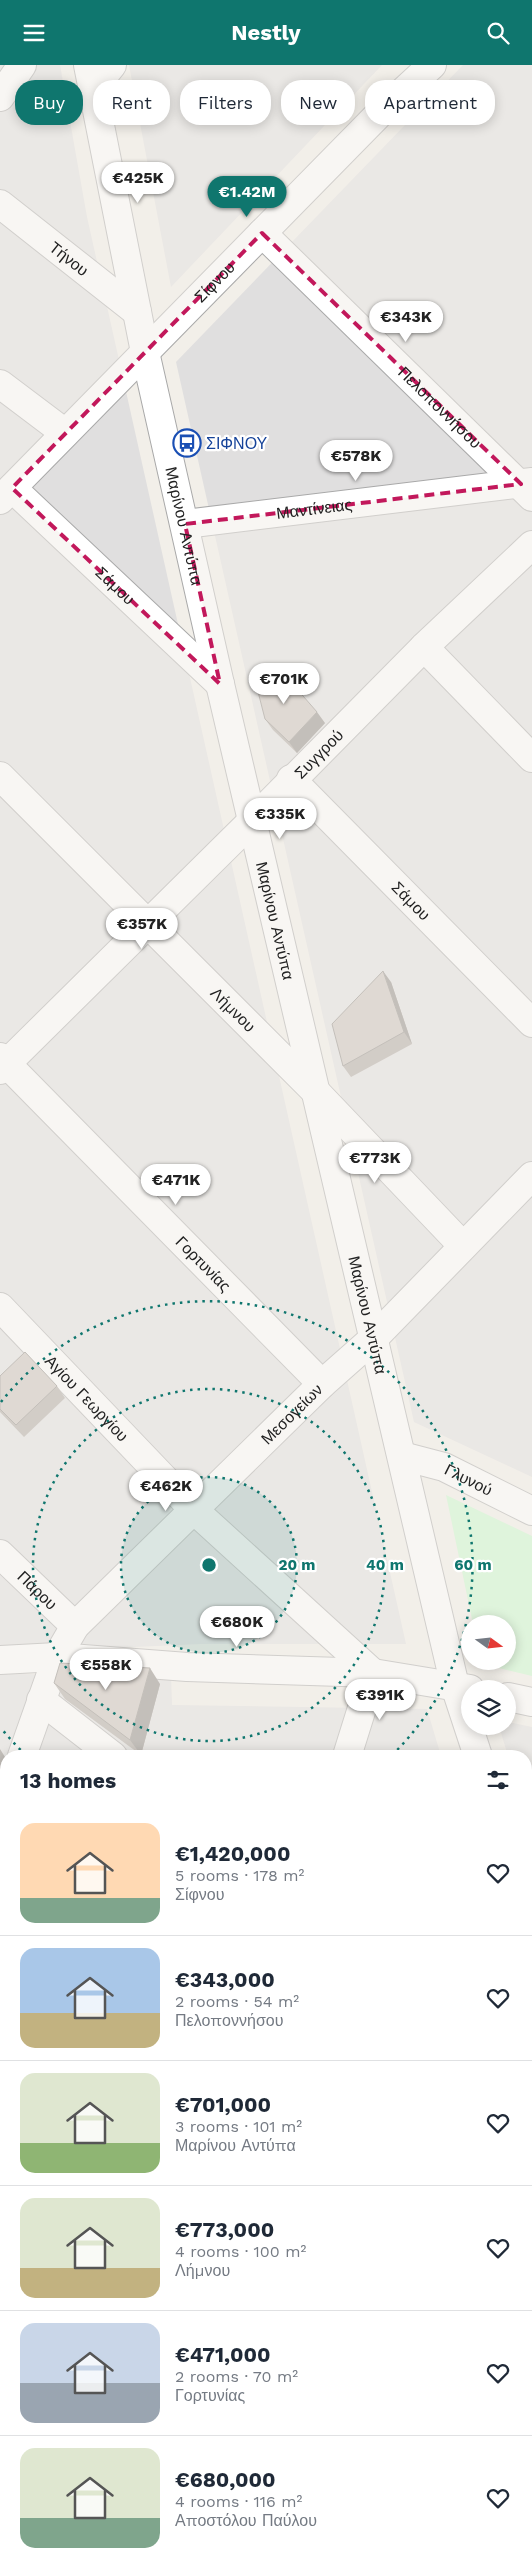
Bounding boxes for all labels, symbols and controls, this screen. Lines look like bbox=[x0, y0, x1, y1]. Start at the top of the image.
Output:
icon: menu bbox=[20, 19, 48, 47]
icon: search bbox=[484, 19, 512, 47]
text: Nestly bbox=[231, 20, 301, 45]
chip: Buy bbox=[15, 80, 83, 125]
chip: Rent bbox=[93, 80, 170, 125]
chip: Filters bbox=[180, 80, 271, 125]
chip: New bbox=[281, 80, 355, 125]
chip: Apartment bbox=[365, 80, 495, 125]
pin: €425K bbox=[103, 161, 173, 204]
text: €425K bbox=[112, 168, 164, 187]
pin: €1.42M bbox=[206, 175, 288, 218]
text: €1.42M bbox=[219, 182, 275, 201]
street label: Τήνου bbox=[46, 237, 92, 280]
street label: Σίφνου bbox=[190, 257, 239, 306]
pin: €343K bbox=[371, 301, 441, 343]
text: €343K bbox=[380, 307, 432, 326]
street label: Πελοποννήσου bbox=[395, 362, 485, 452]
bus stop icon: ΣΙΦΝΟΥ bbox=[172, 428, 202, 458]
place label: ΣΙΦΝΟΥ bbox=[206, 434, 268, 453]
pin: €578K bbox=[321, 439, 391, 482]
text: €578K bbox=[331, 446, 381, 465]
street label: Μαρίνου Αντύπα bbox=[162, 465, 207, 587]
street label: Μαντίνειας bbox=[275, 494, 353, 522]
street label: Σάμου bbox=[92, 562, 139, 608]
pin: €701K bbox=[249, 663, 319, 705]
text: €701K bbox=[260, 669, 308, 688]
street label: Συγγρού bbox=[290, 725, 347, 782]
pin: €335K bbox=[245, 797, 315, 840]
text: €335K bbox=[255, 804, 305, 823]
street label: Μαρίνου Αντύπα bbox=[252, 860, 299, 982]
street label: Σάμου bbox=[388, 877, 434, 924]
pin: €357K bbox=[107, 907, 177, 950]
text: €357K bbox=[117, 914, 167, 933]
street label: Λήμνου bbox=[207, 983, 260, 1036]
pin: €773K bbox=[340, 1141, 410, 1184]
text: €773K bbox=[349, 1148, 401, 1167]
pin: €471K bbox=[141, 1163, 211, 1206]
text: €471K bbox=[152, 1170, 200, 1189]
street label: Γορτυνίας bbox=[172, 1232, 235, 1296]
street label: Μαρίνου Αντύπα bbox=[345, 1254, 391, 1376]
street label: Αγίου Γεωργίου bbox=[42, 1351, 133, 1445]
street label: Μεσογείων bbox=[257, 1380, 326, 1448]
street label: Γλυνού bbox=[442, 1459, 496, 1499]
pin: €462K bbox=[131, 1469, 201, 1512]
text: €462K bbox=[140, 1476, 192, 1495]
centre of rings bbox=[200, 1556, 218, 1574]
text: 20 m bbox=[278, 1556, 316, 1574]
text: 40 m bbox=[366, 1556, 404, 1574]
text: 60 m bbox=[454, 1556, 492, 1574]
street label: Πάρου bbox=[14, 1567, 61, 1613]
pin: €680K bbox=[202, 1605, 272, 1648]
text: €680K bbox=[211, 1612, 263, 1631]
north arrow bbox=[461, 1615, 516, 1670]
map controls bbox=[461, 1615, 516, 1735]
pin: €558K bbox=[71, 1649, 141, 1691]
text: €558K bbox=[80, 1655, 132, 1674]
pin: €391K bbox=[345, 1679, 415, 1721]
button: layers bbox=[461, 1680, 516, 1735]
text: €391K bbox=[356, 1685, 404, 1704]
icon: filters bbox=[484, 1766, 512, 1794]
text: 13 homes bbox=[20, 1768, 116, 1793]
text: €1,420,000 bbox=[175, 1841, 290, 1866]
icon: home bbox=[60, 1843, 120, 1903]
icon: heart bbox=[484, 1859, 512, 1887]
text: 5 rooms · 178 m² bbox=[175, 1866, 304, 1885]
text: Σίφνου bbox=[175, 1885, 224, 1904]
text: €343,000 bbox=[175, 1967, 275, 1992]
icon: home bbox=[60, 1968, 120, 2028]
icon: heart bbox=[484, 1984, 512, 2012]
text: 2 rooms · 54 m² bbox=[175, 1992, 299, 2011]
text: Πελοποννήσου bbox=[175, 2011, 283, 2030]
text: €701,000 bbox=[175, 2092, 271, 2117]
icon: home bbox=[60, 2093, 120, 2153]
icon: heart bbox=[484, 2109, 512, 2137]
text: 3 rooms · 101 m² bbox=[175, 2117, 302, 2136]
text: Μαρίνου Αντύπα bbox=[175, 2136, 296, 2155]
text: €773,000 bbox=[175, 2217, 274, 2242]
icon: home bbox=[60, 2218, 120, 2278]
icon: heart bbox=[484, 2234, 512, 2262]
text: 4 rooms · 100 m² bbox=[175, 2242, 306, 2261]
text: Λήμνου bbox=[175, 2261, 230, 2280]
text: €471,000 bbox=[175, 2342, 271, 2367]
icon: home bbox=[60, 2343, 120, 2403]
icon: heart bbox=[484, 2359, 512, 2387]
text: 2 rooms · 70 m² bbox=[175, 2367, 298, 2386]
text: Γορτυνίας bbox=[175, 2386, 245, 2405]
text: €680,000 bbox=[175, 2467, 276, 2492]
icon: home bbox=[60, 2468, 120, 2528]
icon: heart bbox=[484, 2484, 512, 2512]
text: 4 rooms · 116 m² bbox=[175, 2492, 302, 2511]
text: Αποστόλου Παύλου bbox=[175, 2511, 317, 2530]

